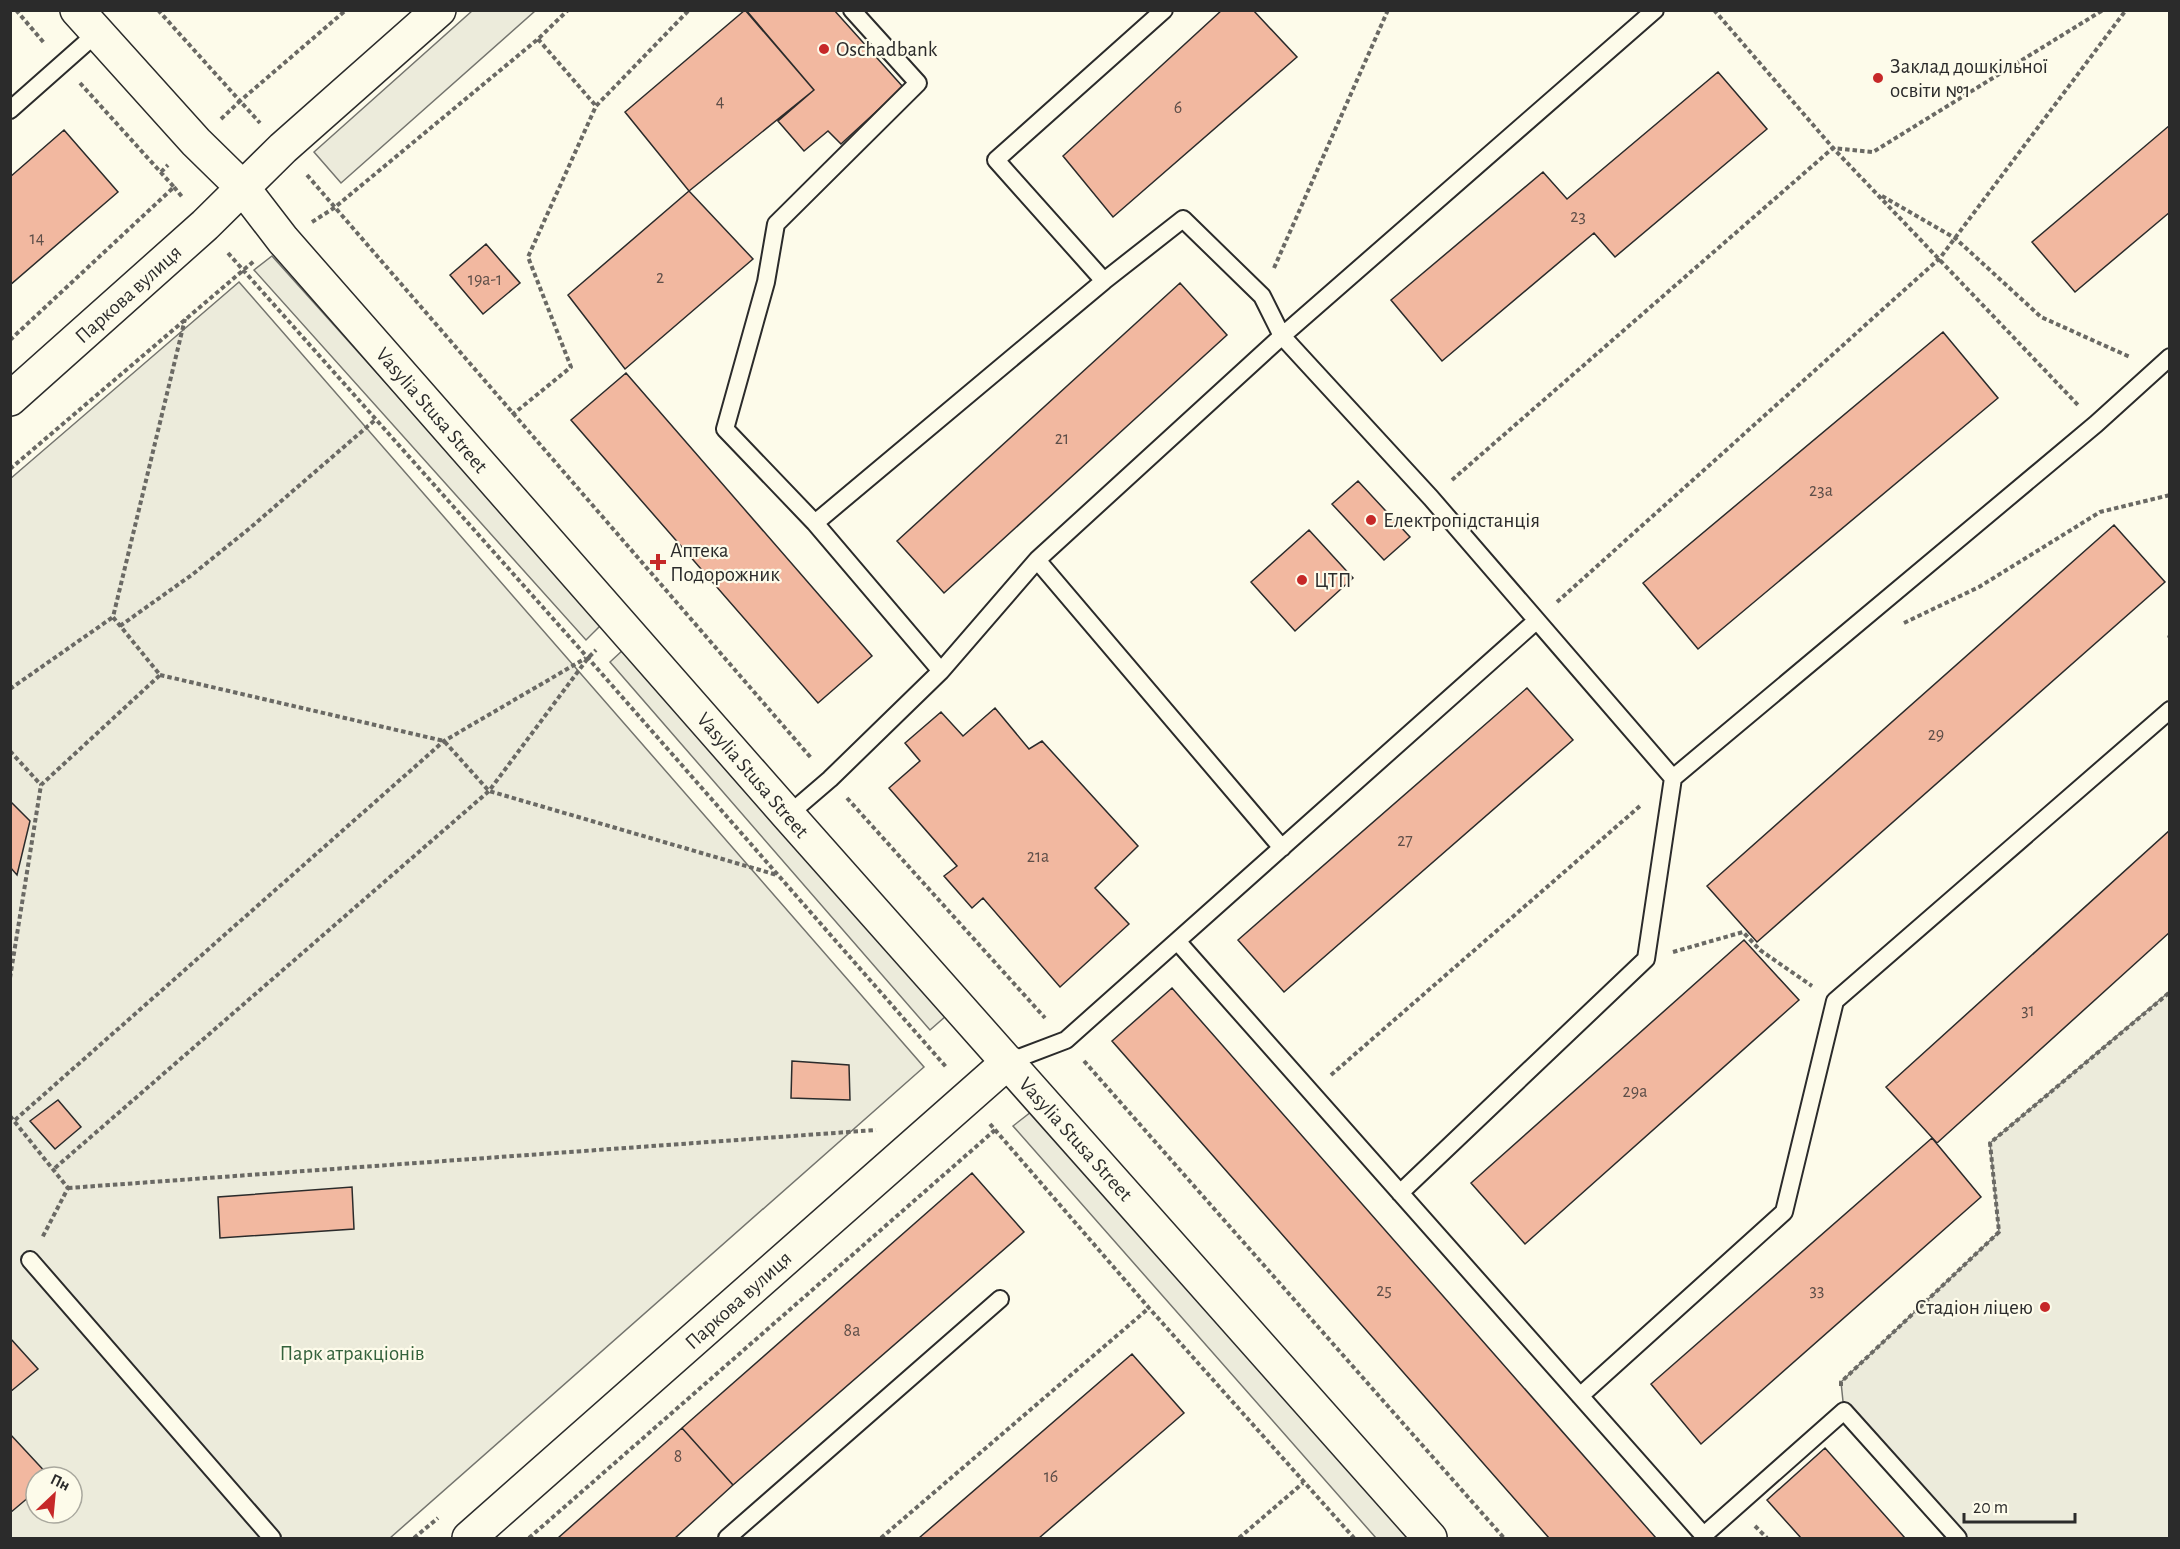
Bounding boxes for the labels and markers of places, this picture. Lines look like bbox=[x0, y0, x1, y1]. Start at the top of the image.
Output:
place label: Oschadbank bbox=[836, 39, 938, 60]
marker: Oschadbank bbox=[817, 42, 831, 56]
place label: Заклад дошкільної освіти №1 bbox=[1890, 56, 2048, 101]
marker: Заклад дошкільної освіти №1 bbox=[1871, 71, 1885, 85]
place label: Електропідстанція bbox=[1383, 510, 1540, 531]
marker: Електропідстанція bbox=[1364, 513, 1378, 527]
place label: Аптека Подорожник bbox=[670, 540, 780, 585]
marker: Аптека Подорожник bbox=[651, 555, 665, 569]
place label: ЦТП bbox=[1314, 570, 1352, 591]
marker: ЦТП bbox=[1295, 573, 1309, 587]
place label: Стадіон ліцею bbox=[1915, 1297, 2033, 1318]
marker: Стадіон ліцею bbox=[2038, 1300, 2052, 1314]

